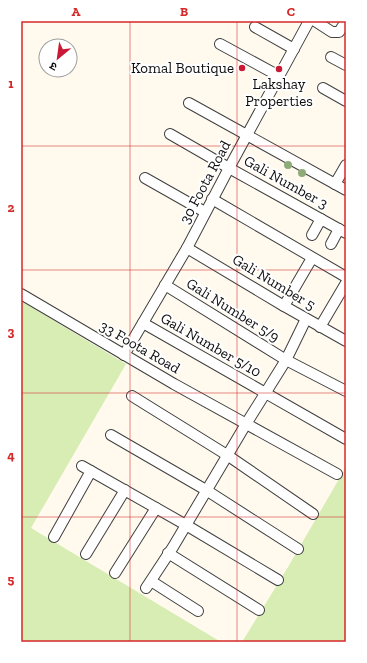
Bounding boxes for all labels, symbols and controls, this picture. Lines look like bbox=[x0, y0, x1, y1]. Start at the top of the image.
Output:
text: A bbox=[72, 4, 81, 19]
text: B bbox=[180, 4, 188, 19]
text: C bbox=[287, 4, 295, 19]
north arrow bbox=[38, 38, 78, 78]
text: उ bbox=[47, 59, 59, 74]
place label: Komal Boutique bbox=[131, 59, 234, 77]
marker: Komal Boutique bbox=[237, 63, 247, 73]
marker: Lakshay Properties bbox=[274, 64, 284, 74]
place label: Lakshay Properties bbox=[245, 75, 313, 110]
text: 1 bbox=[8, 76, 14, 91]
street label: 30 Foota Road bbox=[176, 137, 235, 227]
street label: Gali Number 3 bbox=[241, 152, 331, 212]
text: 2 bbox=[8, 200, 15, 215]
street label: Gali Number 5 bbox=[229, 250, 319, 314]
street label: Gali Number 5/9 bbox=[183, 274, 283, 346]
street label: Gali Number 5/10 bbox=[158, 309, 264, 381]
street label: 33 Foota Road bbox=[97, 317, 184, 378]
text: 3 bbox=[8, 324, 15, 339]
text: 4 bbox=[7, 448, 15, 463]
text: 5 bbox=[8, 572, 15, 587]

